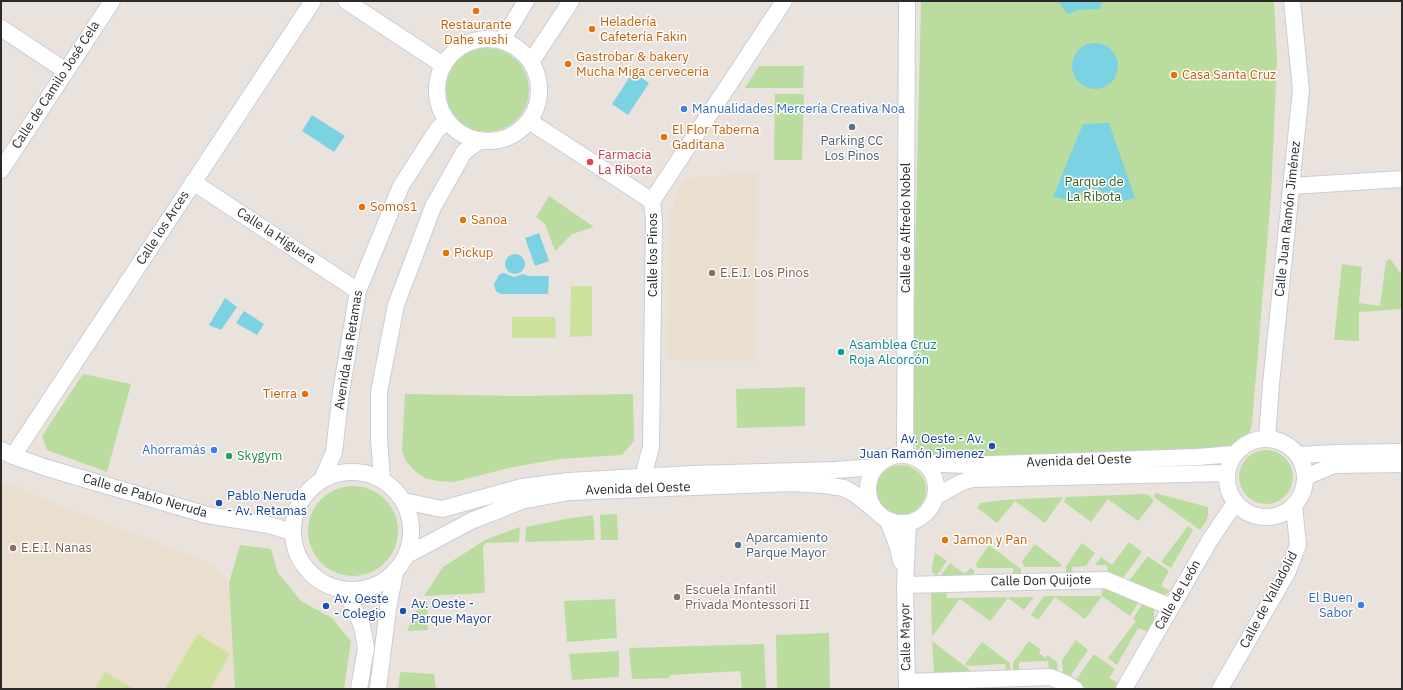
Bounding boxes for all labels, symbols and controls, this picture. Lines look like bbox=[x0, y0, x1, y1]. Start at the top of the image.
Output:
marker: Restaurante Dahe sushi bbox=[471, 6, 481, 16]
place label: Heladería Cafetería Fakin bbox=[600, 14, 687, 45]
place label: Restaurante Dahe sushi bbox=[440, 17, 512, 48]
street label: Calle de Camilo José Cela bbox=[9, 18, 103, 152]
marker: Heladería Cafetería Fakin bbox=[587, 24, 597, 34]
place label: Gastrobar & bakery Mucha Miga cervecería bbox=[576, 49, 709, 80]
marker: Gastrobar & bakery Mucha Miga cervecería bbox=[563, 59, 573, 69]
place label: Casa Santa Cruz bbox=[1182, 67, 1276, 83]
marker: Casa Santa Cruz bbox=[1169, 70, 1179, 80]
place label: Manualidades Mercería Creativa Noa bbox=[692, 101, 905, 117]
marker: Manualidades Mercería Creativa Noa bbox=[679, 104, 689, 114]
place label: El Flor Taberna Gaditana bbox=[672, 122, 759, 153]
marker: Parking CC Los Pinos bbox=[847, 122, 857, 132]
marker: El Flor Taberna Gaditana bbox=[659, 132, 669, 142]
place label: Parking CC Los Pinos bbox=[821, 133, 883, 164]
street label: Calle Juan Ramón Jiménez bbox=[1272, 140, 1304, 298]
place label: Farmacia La Ribota bbox=[598, 147, 652, 178]
marker: Farmacia La Ribota bbox=[585, 157, 595, 167]
street label: Calle de Alfredo Nobel bbox=[898, 163, 914, 293]
park label: Parque de La Ribota bbox=[1064, 174, 1124, 205]
street label: Calle los Arces bbox=[133, 188, 193, 268]
place label: Somos1 bbox=[370, 199, 418, 215]
marker: Somos1 bbox=[357, 202, 367, 212]
street label: Calle la Higuera bbox=[234, 205, 318, 267]
place label: Sanoa bbox=[471, 212, 507, 228]
street label: Calle los Pinos bbox=[645, 213, 661, 297]
marker: Sanoa bbox=[458, 215, 468, 225]
place label: Pickup bbox=[454, 245, 493, 261]
marker: Pickup bbox=[441, 248, 451, 258]
place label: E.E.I. Los Pinos bbox=[720, 265, 809, 281]
marker: E.E.I. Los Pinos bbox=[707, 268, 717, 278]
street label: Avenida las Retamas bbox=[332, 289, 366, 411]
place label: Asamblea Cruz Roja Alcorcón bbox=[849, 337, 936, 368]
marker: Asamblea Cruz Roja Alcorcón bbox=[836, 347, 846, 357]
place label: Tierra bbox=[263, 386, 297, 402]
marker: Tierra bbox=[300, 389, 310, 399]
place label: Av. Oeste - Av. Juan Ramón Jimenez bbox=[860, 431, 984, 462]
marker: Av. Oeste - Av. Juan Ramón Jimenez bbox=[987, 441, 997, 451]
place label: Ahorramás bbox=[142, 442, 206, 458]
marker: Ahorramás bbox=[209, 445, 219, 455]
place label: Skygym bbox=[237, 448, 282, 464]
marker: Skygym bbox=[224, 451, 234, 461]
street label: Avenida del Oeste bbox=[1026, 451, 1132, 471]
street label: Calle de Pablo Neruda bbox=[81, 471, 209, 521]
street label: Avenida del Oeste bbox=[585, 479, 691, 499]
place label: Pablo Neruda - Av. Retamas bbox=[227, 488, 307, 519]
marker: Pablo Neruda - Av. Retamas bbox=[214, 498, 224, 508]
place label: Aparcamiento Parque Mayor bbox=[746, 530, 828, 561]
place label: Jamon y Pan bbox=[953, 532, 1027, 548]
marker: Jamon y Pan bbox=[940, 535, 950, 545]
place label: E.E.I. Nanas bbox=[21, 540, 92, 556]
marker: Aparcamiento Parque Mayor bbox=[733, 540, 743, 550]
marker: E.E.I. Nanas bbox=[8, 543, 18, 553]
street label: Calle de Valladolid bbox=[1237, 549, 1301, 651]
street label: Calle de León bbox=[1152, 557, 1204, 633]
street label: Calle Don Quijote bbox=[991, 572, 1091, 590]
place label: Escuela Infantil Privada Montessori II bbox=[685, 582, 810, 613]
place label: El Buen Sabor bbox=[1308, 590, 1353, 621]
place label: Av. Oeste - Colegio bbox=[334, 591, 389, 622]
marker: Escuela Infantil Privada Montessori II bbox=[672, 592, 682, 602]
place label: Av. Oeste - Parque Mayor bbox=[411, 596, 491, 627]
marker: El Buen Sabor bbox=[1356, 600, 1366, 610]
marker: Av. Oeste - Colegio bbox=[321, 601, 331, 611]
street label: Calle Mayor bbox=[898, 603, 914, 671]
marker: Av. Oeste - Parque Mayor bbox=[398, 606, 408, 616]

